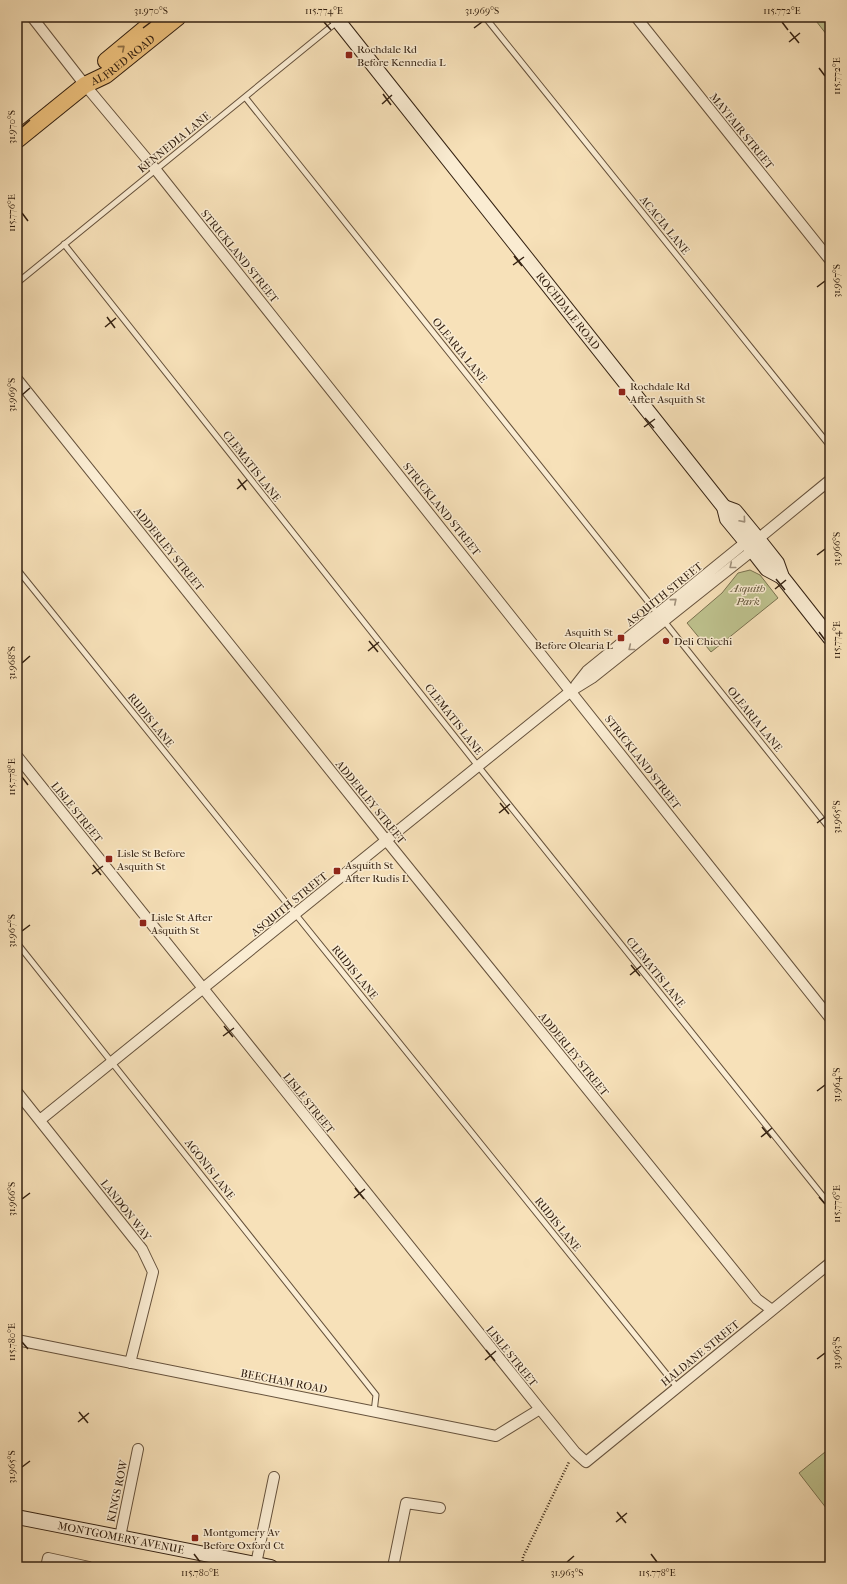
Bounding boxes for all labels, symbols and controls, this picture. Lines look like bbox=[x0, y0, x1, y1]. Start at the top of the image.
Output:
text: 31.970°S bbox=[134, 5, 168, 17]
text: 115.774°E bbox=[305, 5, 343, 17]
text: 31.969°S bbox=[465, 5, 499, 17]
text: 115.772°E bbox=[763, 5, 801, 17]
street label: ALFRED ROAD bbox=[88, 32, 158, 89]
place label: Rochdale Rd Before Kennedia L bbox=[357, 43, 446, 69]
one-way arrow bbox=[118, 45, 125, 52]
marker: Rochdale Rd Before Kennedia L bbox=[344, 50, 354, 60]
text: 115.772°E bbox=[831, 57, 843, 95]
street label: MAYFAIR STREET bbox=[707, 91, 777, 172]
street label: KENNEDIA LANE bbox=[136, 109, 213, 175]
text: 31.970°S bbox=[6, 110, 18, 144]
street label: ACACIA LANE bbox=[636, 193, 692, 257]
text: 115.776°E bbox=[6, 194, 18, 232]
street label: STRICKLAND STREET bbox=[198, 207, 281, 306]
text: 31.967°S bbox=[831, 264, 843, 298]
street label: ROCHDALE ROAD bbox=[533, 270, 602, 352]
street label: OLEARIA LANE bbox=[429, 315, 490, 386]
text: 31.969°S bbox=[6, 378, 18, 412]
place label: Rochdale Rd After Asquith St bbox=[629, 380, 706, 406]
marker: Rochdale Rd After Asquith St bbox=[617, 387, 627, 397]
street label: CLEMATIS LANE bbox=[220, 428, 284, 505]
street label: STRICKLAND STREET bbox=[400, 460, 483, 559]
street label: ADDERLEY STREET bbox=[130, 504, 207, 594]
one-way arrow bbox=[738, 516, 745, 523]
text: 31.966°S bbox=[831, 532, 843, 566]
street label: ASQUITH STREET bbox=[623, 559, 706, 630]
one-way arrow bbox=[730, 562, 737, 569]
park label: Asquith Park bbox=[729, 582, 766, 608]
one-way arrow bbox=[669, 599, 677, 606]
text: 115.774°E bbox=[831, 621, 843, 659]
place label: Asquith St Before Olearia L bbox=[535, 626, 613, 652]
marker: Asquith St Before Olearia L bbox=[616, 633, 626, 643]
place label: Deli Chicchi bbox=[674, 635, 733, 648]
marker: Deli Chicchi bbox=[661, 636, 671, 646]
one-way arrow bbox=[628, 643, 635, 650]
text: 31.968°S bbox=[6, 646, 18, 680]
street label: CLEMATIS LANE bbox=[422, 681, 486, 758]
street label: OLEARIA LANE bbox=[724, 684, 785, 755]
street label: RUDIS LANE bbox=[125, 691, 177, 750]
street label: STRICKLAND STREET bbox=[602, 713, 684, 812]
street label: ADDERLEY STREET bbox=[332, 757, 409, 847]
text: 115.778°E bbox=[6, 758, 18, 796]
street label: LISLE STREET bbox=[48, 779, 105, 846]
text: 31.965°S bbox=[831, 800, 843, 834]
place label: Lisle St Before Asquith St bbox=[116, 847, 186, 873]
marker: Lisle St Before Asquith St bbox=[104, 854, 114, 864]
place label: Asquith St After Rudis L bbox=[344, 859, 409, 885]
marker: Asquith St After Rudis L bbox=[332, 866, 342, 876]
street label: ASQUITH STREET bbox=[248, 869, 331, 940]
place label: Lisle St After Asquith St bbox=[150, 911, 213, 937]
text: 31.967°S bbox=[6, 914, 18, 948]
marker: Lisle St After Asquith St bbox=[138, 918, 148, 928]
street label: CLEMATIS LANE bbox=[623, 935, 688, 1010]
street label: RUDIS LANE bbox=[329, 943, 381, 1002]
street label: ADDERLEY STREET bbox=[535, 1009, 612, 1099]
text: 31.964°S bbox=[831, 1068, 843, 1102]
street label: LISLE STREET bbox=[280, 1070, 337, 1137]
street label: AGONIS LANE bbox=[181, 1136, 237, 1202]
street label: LANDON WAY bbox=[98, 1177, 154, 1244]
text: 31.966°S bbox=[6, 1182, 18, 1216]
text: 115.776°E bbox=[831, 1185, 843, 1223]
street label: RUDIS LANE bbox=[532, 1195, 584, 1254]
street label: HALDANE STREET bbox=[659, 1317, 743, 1389]
text: 115.780°E bbox=[6, 1323, 18, 1361]
street label: LISLE STREET bbox=[483, 1323, 540, 1390]
text: 31.963°S bbox=[831, 1336, 843, 1370]
street label: BEECHAM ROAD bbox=[240, 1367, 328, 1396]
text: 31.965°S bbox=[6, 1450, 18, 1484]
street label: KINGS ROW bbox=[105, 1458, 131, 1523]
street label: MONTGOMERY AVENUE bbox=[57, 1519, 186, 1557]
place label: Montgomery Av Before Oxford Ct bbox=[203, 1526, 285, 1552]
marker: Montgomery Av Before Oxford Ct bbox=[190, 1533, 200, 1543]
text: 115.780°E bbox=[181, 1567, 219, 1579]
text: 31.963°S bbox=[550, 1567, 584, 1579]
text: 115.778°E bbox=[638, 1567, 676, 1579]

